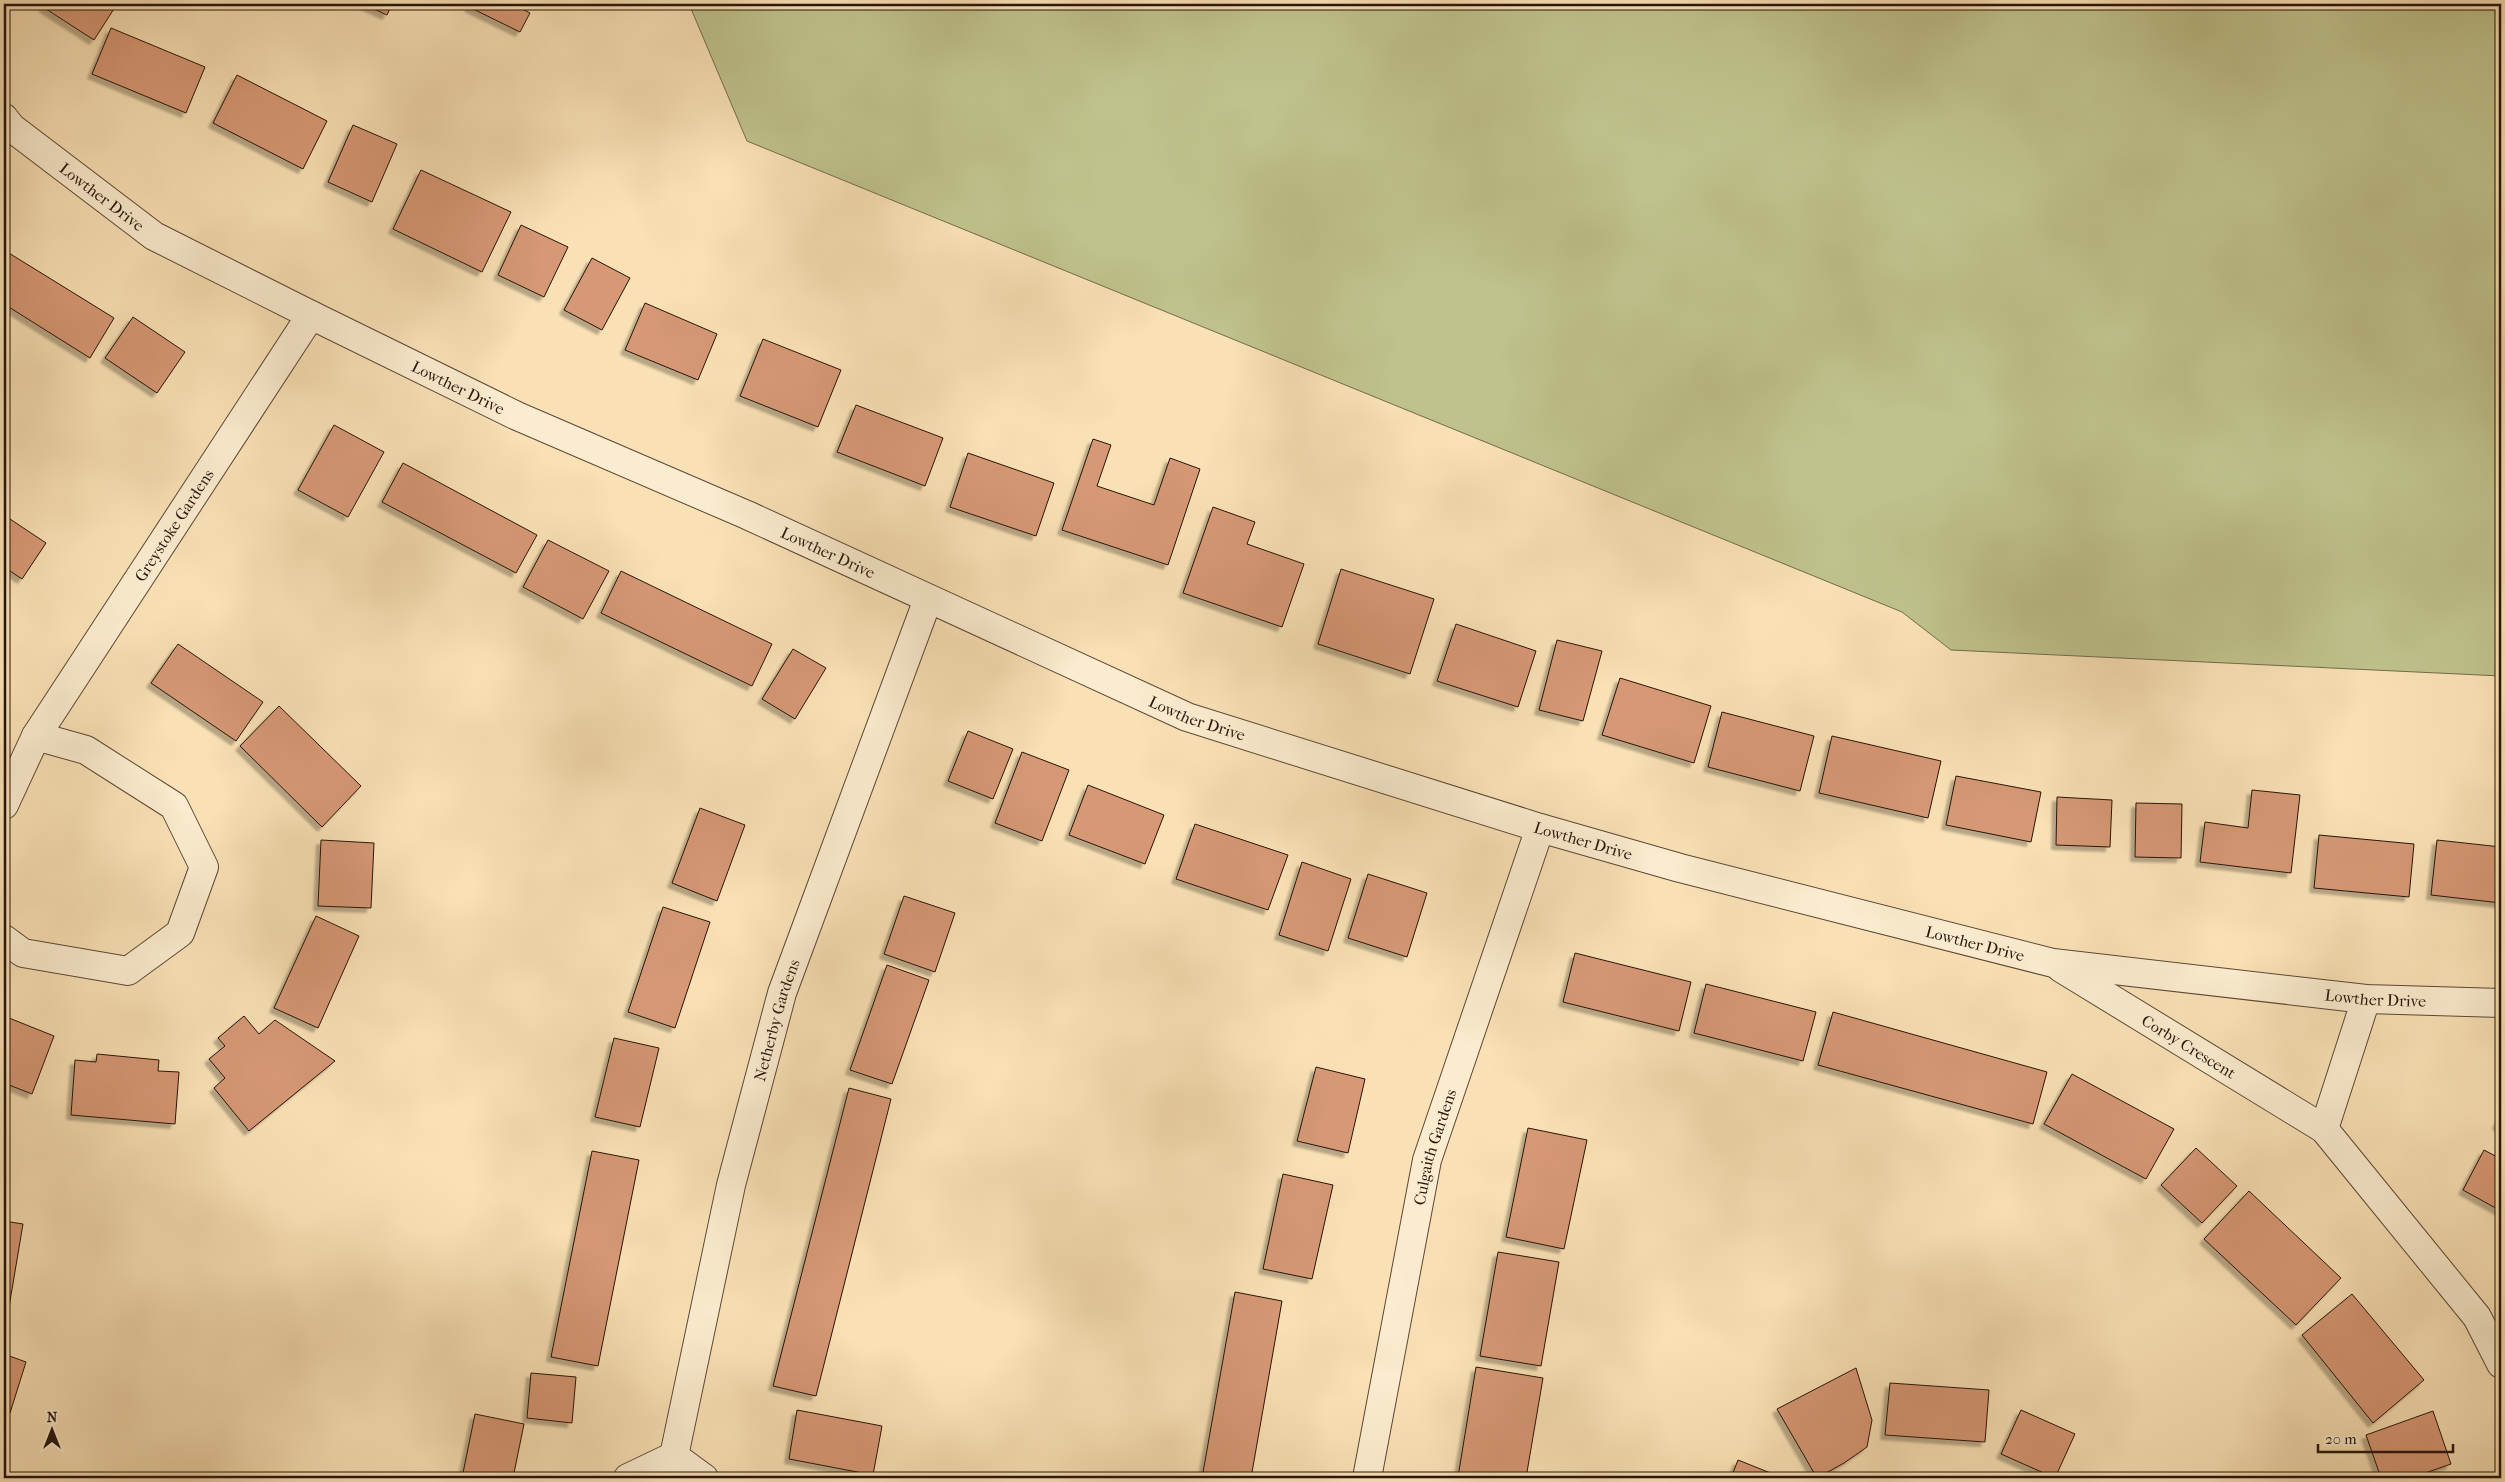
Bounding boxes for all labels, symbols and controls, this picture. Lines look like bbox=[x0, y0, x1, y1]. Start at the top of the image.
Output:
street label: Lowther Drive bbox=[56, 159, 148, 235]
street label: Lowther Drive bbox=[408, 357, 508, 419]
street label: Greystoke Gardens bbox=[131, 465, 218, 585]
street label: Lowther Drive bbox=[778, 523, 878, 582]
street label: Lowther Drive bbox=[1146, 692, 1248, 745]
street label: Lowther Drive bbox=[1532, 818, 1635, 864]
street label: Lowther Drive bbox=[1923, 922, 2026, 965]
street label: Netherby Gardens bbox=[750, 956, 804, 1083]
street label: Lowther Drive bbox=[2324, 985, 2426, 1011]
street label: Corby Crescent bbox=[2138, 1011, 2239, 1083]
street label: Culgaith Gardens bbox=[1410, 1087, 1460, 1207]
north arrow bbox=[28, 1404, 78, 1454]
text: N bbox=[47, 1409, 58, 1426]
scale bar bbox=[2318, 1422, 2452, 1454]
text: 20 m bbox=[2325, 1430, 2357, 1448]

